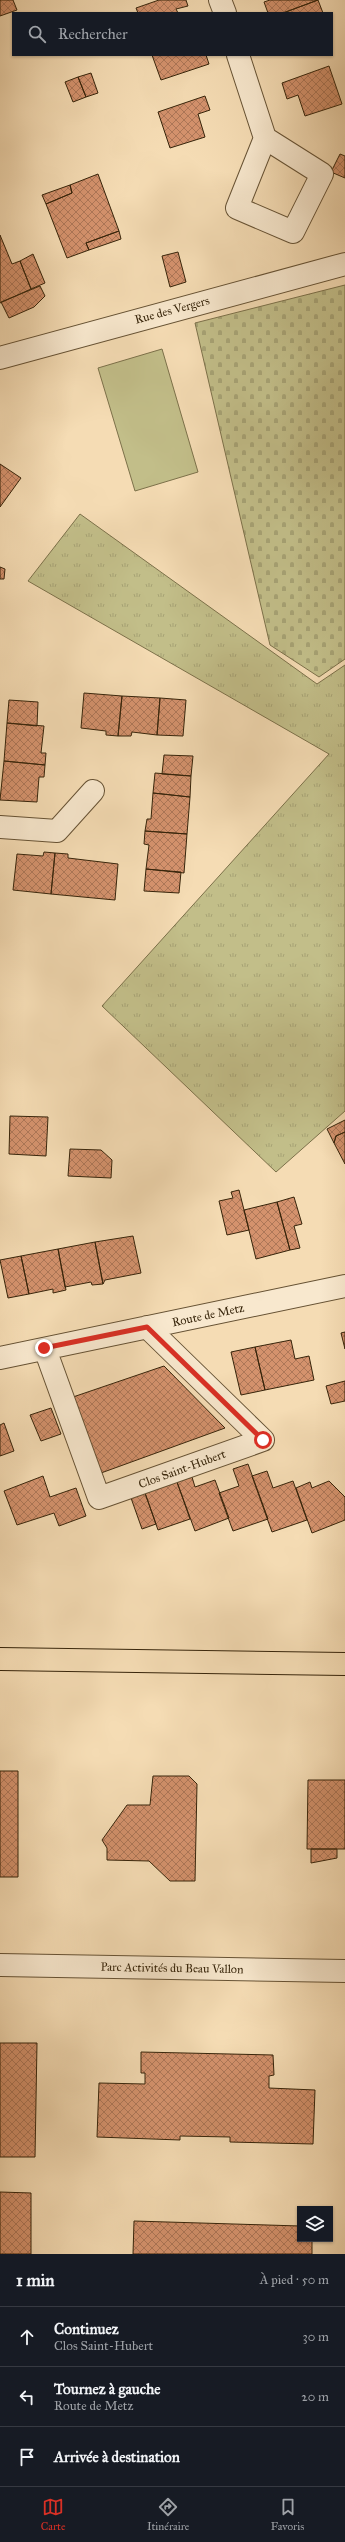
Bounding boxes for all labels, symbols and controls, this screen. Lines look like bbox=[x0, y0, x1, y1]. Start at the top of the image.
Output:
search box bbox=[12, 12, 333, 56]
icon: search bbox=[26, 23, 48, 45]
text: Rechercher bbox=[58, 25, 128, 43]
street label: Rue des Vergers bbox=[133, 293, 211, 328]
street label: Route de Metz bbox=[171, 1300, 246, 1329]
route end bbox=[35, 1339, 53, 1357]
route start bbox=[254, 1431, 272, 1449]
street label: Clos Saint-Hubert bbox=[137, 1447, 228, 1491]
street label: Parc Activités du Beau Vallon bbox=[100, 1960, 244, 1976]
map controls bbox=[297, 2206, 333, 2242]
button: layers bbox=[297, 2206, 333, 2242]
text: 1 min bbox=[16, 2270, 55, 2291]
text: À pied · 50 m bbox=[260, 2272, 329, 2288]
text: Continuez bbox=[54, 2320, 119, 2338]
icon: ahead bbox=[16, 2326, 38, 2348]
text: 30 m bbox=[303, 2329, 329, 2345]
text: Clos Saint-Hubert bbox=[54, 2338, 153, 2354]
text: Tournez à gauche bbox=[54, 2380, 161, 2398]
icon: left bbox=[16, 2386, 38, 2408]
text: 20 m bbox=[301, 2389, 329, 2405]
text: Route de Metz bbox=[54, 2398, 133, 2414]
icon: arrive bbox=[16, 2446, 38, 2468]
text: Arrivée à destination bbox=[54, 2448, 180, 2466]
tab: Carte bbox=[41, 2496, 65, 2533]
tab: Itinéraire bbox=[147, 2496, 189, 2533]
tab: Favoris bbox=[271, 2496, 304, 2533]

